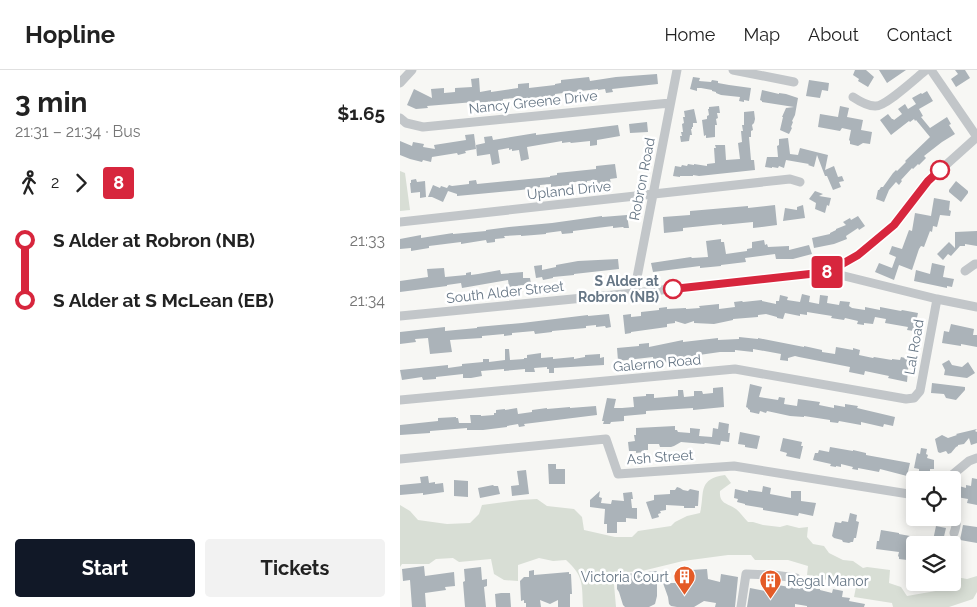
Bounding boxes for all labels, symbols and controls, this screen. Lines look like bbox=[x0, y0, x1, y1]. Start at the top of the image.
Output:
text: Hopline bbox=[25, 20, 115, 49]
text: Home bbox=[664, 24, 715, 45]
text: Map bbox=[743, 24, 780, 45]
text: About bbox=[808, 24, 859, 45]
text: Contact bbox=[887, 24, 952, 45]
text: 3 min bbox=[15, 86, 87, 119]
street label: Nancy Greene Drive bbox=[468, 87, 598, 117]
text: $1.65 bbox=[337, 102, 385, 124]
text: 21:31 – 21:34 · Bus bbox=[15, 122, 140, 141]
street label: Robron Road bbox=[626, 136, 658, 222]
unlabelled marker bbox=[930, 160, 950, 180]
icon: walk bbox=[15, 169, 43, 197]
icon: forward bbox=[67, 169, 95, 197]
text: 8 bbox=[113, 172, 124, 193]
text: 2 bbox=[51, 173, 59, 192]
street label: Upland Drive bbox=[526, 178, 612, 202]
text: S Alder at Robron (NB) bbox=[53, 229, 255, 251]
text: 21:33 bbox=[350, 231, 385, 250]
line badge: 8 bbox=[811, 256, 843, 288]
text: 8 bbox=[822, 261, 832, 282]
place label: S Alder at Robron (NB) bbox=[578, 273, 660, 305]
street label: South Alder Street bbox=[445, 278, 565, 306]
marker: S Alder at Robron (NB) bbox=[663, 279, 683, 299]
text: S Alder at S McLean (EB) bbox=[53, 289, 274, 311]
text: 21:34 bbox=[350, 291, 385, 310]
street label: Lal Road bbox=[901, 318, 927, 376]
street label: Galerno Road bbox=[612, 351, 702, 375]
street label: Ash Street bbox=[626, 447, 694, 467]
map controls bbox=[906, 471, 961, 591]
button: locate bbox=[906, 471, 961, 526]
button: layers bbox=[906, 536, 961, 591]
button: Start bbox=[15, 539, 195, 597]
button: Tickets bbox=[205, 539, 385, 597]
building icon: Victoria Court bbox=[673, 565, 697, 596]
place label: Victoria Court bbox=[581, 569, 669, 585]
building icon: Regal Manor bbox=[759, 569, 783, 600]
place label: Regal Manor bbox=[787, 573, 869, 589]

